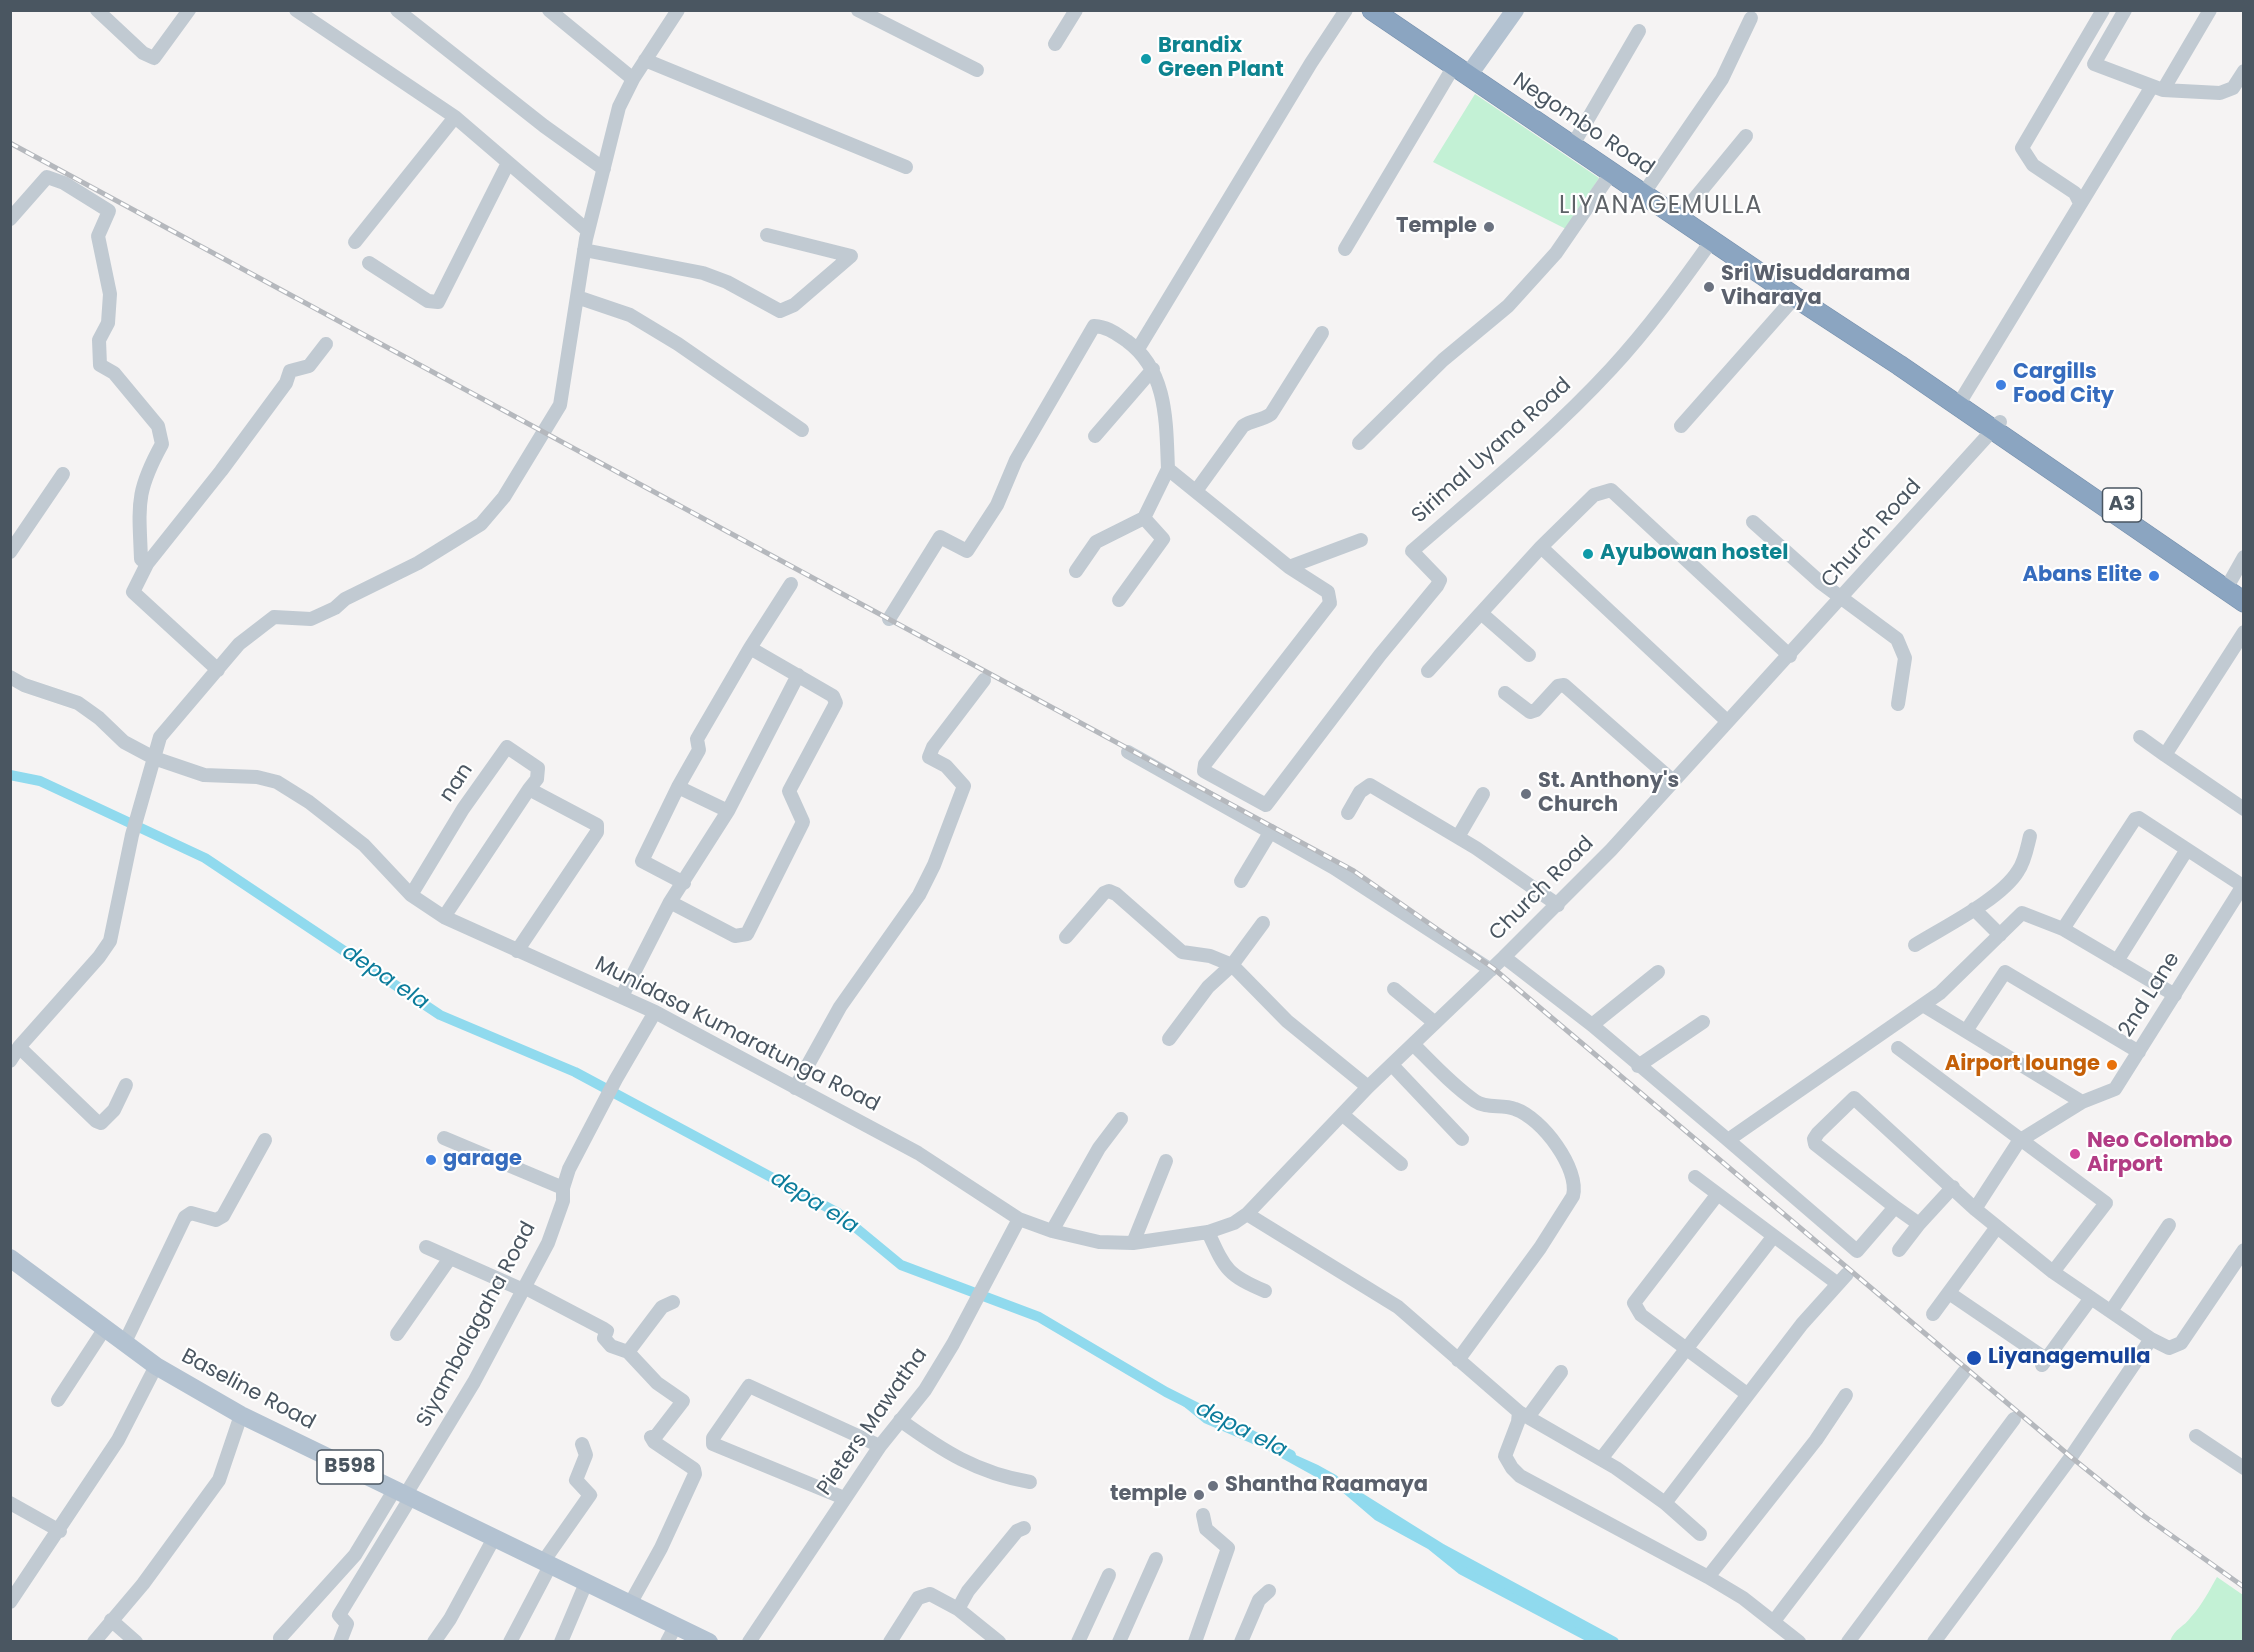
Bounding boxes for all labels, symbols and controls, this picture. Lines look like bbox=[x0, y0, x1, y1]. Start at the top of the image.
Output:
place label: Brandix Green Plant bbox=[1158, 34, 1284, 84]
marker: Brandix Green Plant bbox=[1139, 52, 1153, 66]
street label: Negombo Road bbox=[1508, 68, 1658, 182]
district label: LIYANAGEMULLA bbox=[1559, 193, 1763, 221]
place label: Temple bbox=[1396, 214, 1477, 240]
marker: Temple bbox=[1482, 220, 1496, 234]
place label: Sri Wisuddarama Viharaya bbox=[1721, 262, 1910, 312]
marker: Sri Wisuddarama Viharaya bbox=[1702, 280, 1716, 294]
place label: Cargills Food City bbox=[2013, 360, 2114, 410]
street label: Sirimal Uyana Road bbox=[1407, 373, 1577, 529]
marker: Cargills Food City bbox=[1994, 378, 2008, 392]
street label: Church Road bbox=[1817, 475, 1927, 593]
road number: A3 bbox=[2102, 488, 2142, 522]
place label: Ayubowan hostel bbox=[1600, 541, 1788, 567]
marker: Ayubowan hostel bbox=[1581, 547, 1595, 561]
place label: Abans Elite bbox=[2022, 563, 2142, 589]
marker: Abans Elite bbox=[2147, 569, 2161, 583]
street label: nan bbox=[435, 759, 479, 807]
place label: St. Anthony's Church bbox=[1538, 769, 1679, 819]
marker: St. Anthony's Church bbox=[1519, 787, 1533, 801]
street label: Church Road bbox=[1485, 832, 1599, 946]
water label: depa ela bbox=[337, 939, 433, 1017]
street label: 2nd Lane bbox=[2114, 948, 2186, 1042]
street label: Munidasa Kumaratunga Road bbox=[590, 952, 884, 1118]
place label: Airport lounge bbox=[1945, 1052, 2100, 1078]
marker: Airport lounge bbox=[2105, 1058, 2119, 1072]
place label: Neo Colombo Airport bbox=[2087, 1129, 2232, 1179]
place label: garage bbox=[443, 1147, 522, 1173]
marker: Neo Colombo Airport bbox=[2068, 1147, 2082, 1161]
marker: garage bbox=[424, 1153, 438, 1167]
water label: depa ela bbox=[765, 1166, 863, 1240]
street label: Siyambalagaha Road bbox=[412, 1218, 542, 1432]
street label: Pieters Mawatha bbox=[813, 1343, 933, 1501]
street label: Baseline Road bbox=[177, 1344, 319, 1436]
place label: Liyanagemulla bbox=[1988, 1345, 2150, 1371]
marker: Liyanagemulla bbox=[1965, 1349, 1983, 1367]
water label: depa ela bbox=[1191, 1396, 1291, 1464]
road number: B598 bbox=[317, 1450, 383, 1484]
place label: Shantha Raamaya bbox=[1225, 1473, 1428, 1499]
marker: Shantha Raamaya bbox=[1206, 1479, 1220, 1493]
place label: temple bbox=[1110, 1482, 1187, 1508]
marker: temple bbox=[1192, 1488, 1206, 1502]

